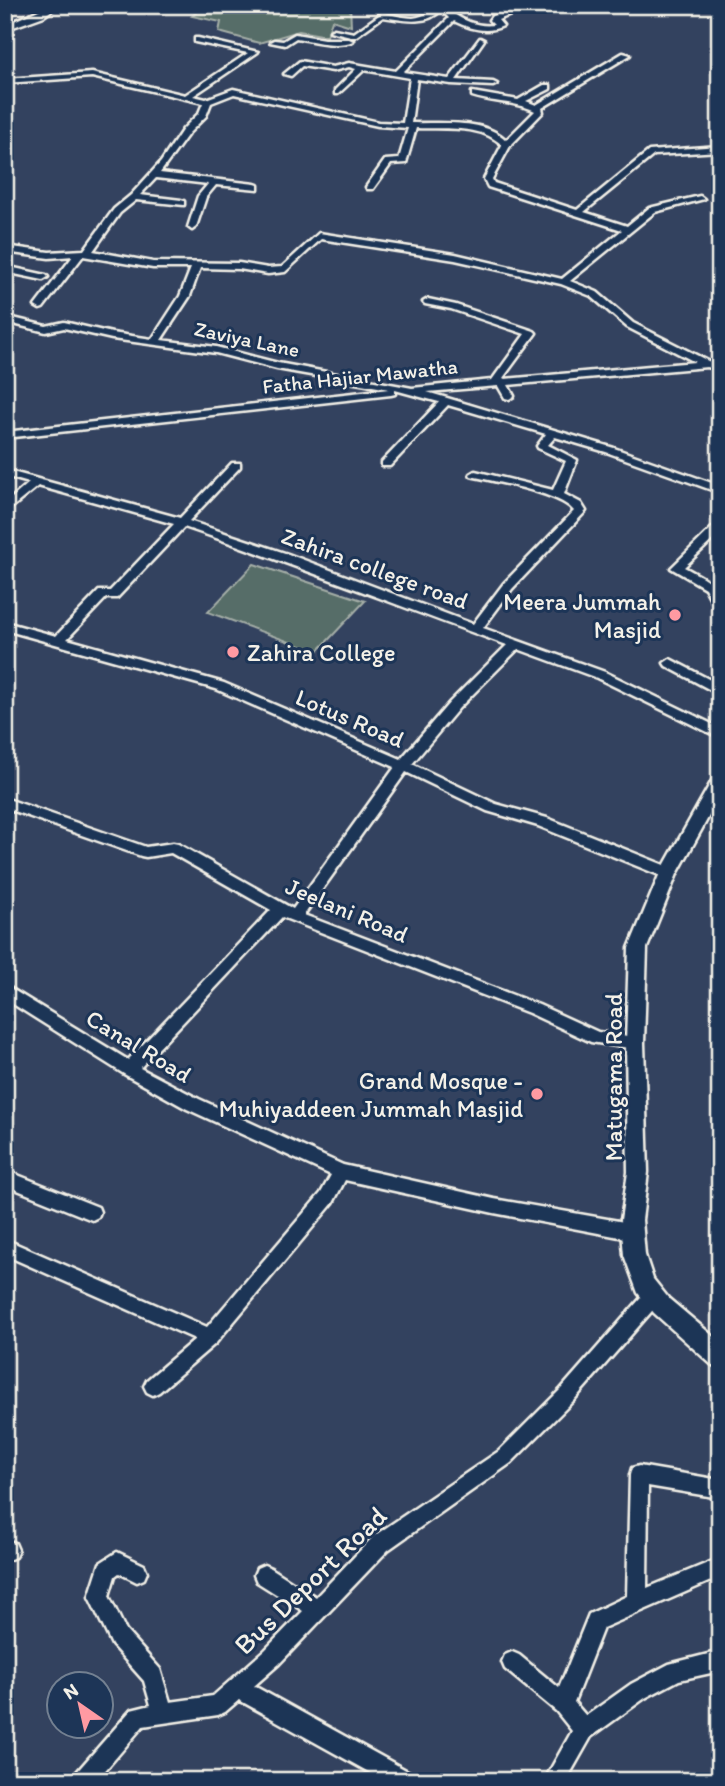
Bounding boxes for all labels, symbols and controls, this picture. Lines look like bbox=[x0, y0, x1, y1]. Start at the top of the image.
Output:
street label: Zaviya Lane bbox=[192, 316, 302, 362]
street label: Fatha Hajiar Mawatha bbox=[261, 353, 459, 399]
street label: Zahira college road bbox=[278, 521, 472, 615]
place label: Meera Jummah Masjid bbox=[503, 587, 661, 644]
marker: Meera Jummah Masjid bbox=[667, 607, 683, 623]
place label: Zahira College bbox=[247, 638, 396, 667]
marker: Zahira College bbox=[225, 644, 241, 660]
street label: Lotus Road bbox=[291, 682, 409, 754]
street label: Jeelani Road bbox=[281, 871, 413, 949]
street label: Matugama Road bbox=[599, 993, 628, 1161]
street label: Canal Road bbox=[81, 1003, 197, 1089]
place label: Grand Mosque - Muhiyaddeen Jummah Masjid bbox=[219, 1066, 523, 1123]
marker: Grand Mosque - Muhiyaddeen Jummah Masjid bbox=[529, 1086, 545, 1102]
street label: Bus Deport Road bbox=[227, 1499, 393, 1661]
north arrow bbox=[46, 1670, 116, 1740]
text: N bbox=[59, 1678, 83, 1704]

